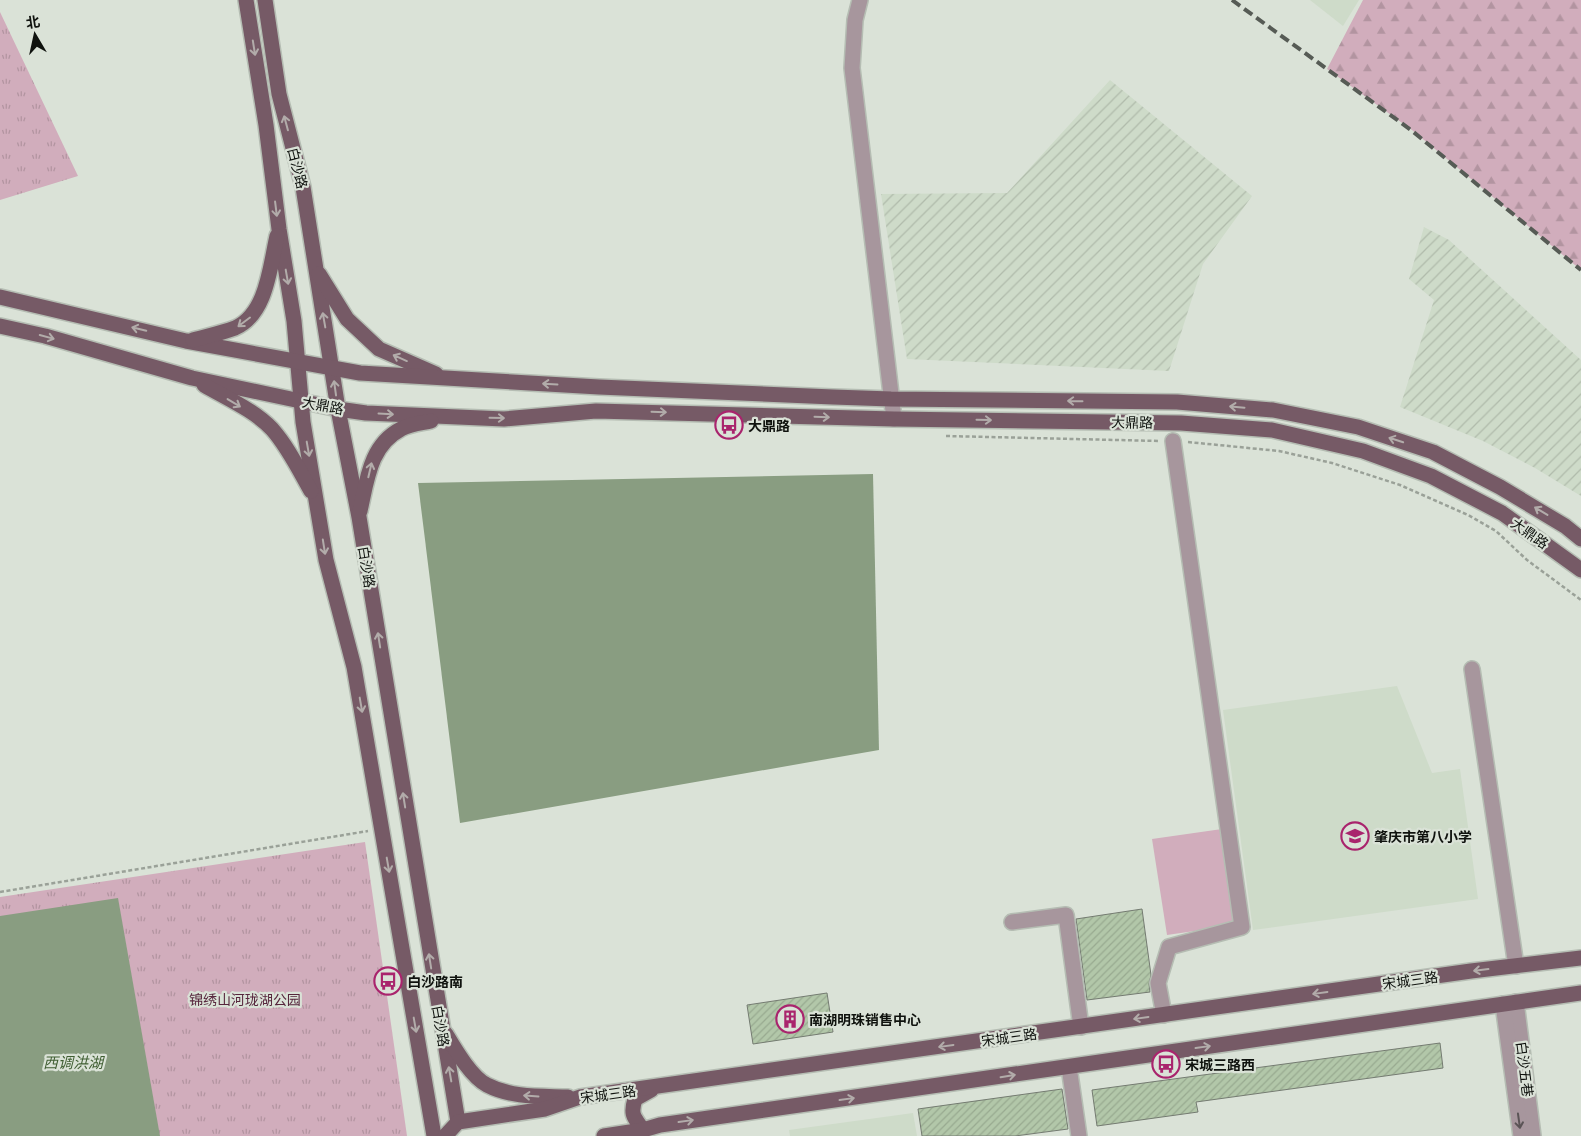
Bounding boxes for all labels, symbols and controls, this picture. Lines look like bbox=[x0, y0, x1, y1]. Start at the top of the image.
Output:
north arrow bbox=[10, 10, 60, 60]
text: 北 bbox=[24, 11, 41, 32]
one-way arrow bbox=[249, 40, 259, 56]
one-way arrow bbox=[281, 115, 291, 131]
street label: 白沙路 bbox=[284, 145, 312, 191]
one-way arrow bbox=[271, 201, 281, 217]
one-way arrow bbox=[282, 269, 292, 285]
one-way arrow bbox=[318, 312, 328, 328]
one-way arrow bbox=[238, 316, 251, 327]
one-way arrow bbox=[131, 324, 147, 334]
one-way arrow bbox=[39, 333, 55, 342]
one-way arrow bbox=[393, 353, 408, 363]
one-way arrow bbox=[542, 379, 558, 389]
one-way arrow bbox=[330, 381, 340, 397]
street label: 大鼎路 bbox=[301, 392, 345, 418]
one-way arrow bbox=[1067, 396, 1084, 406]
one-way arrow bbox=[227, 398, 241, 408]
one-way arrow bbox=[1229, 402, 1245, 411]
one-way arrow bbox=[651, 408, 667, 417]
one-way arrow bbox=[378, 409, 394, 418]
bus stop icon: 大鼎路 bbox=[714, 410, 744, 440]
one-way arrow bbox=[814, 412, 830, 422]
street label: 大鼎路 bbox=[1111, 412, 1153, 432]
one-way arrow bbox=[489, 414, 505, 423]
place label: 大鼎路 bbox=[748, 416, 790, 435]
one-way arrow bbox=[976, 416, 992, 425]
one-way arrow bbox=[1388, 434, 1404, 444]
one-way arrow bbox=[303, 441, 313, 457]
one-way arrow bbox=[366, 462, 375, 478]
one-way arrow bbox=[1534, 506, 1548, 516]
street label: 大鼎路 bbox=[1507, 513, 1553, 553]
one-way arrow bbox=[319, 538, 329, 554]
street label: 白沙路 bbox=[354, 545, 380, 589]
one-way arrow bbox=[373, 632, 383, 648]
one-way arrow bbox=[356, 696, 366, 712]
one-way arrow bbox=[399, 793, 409, 809]
school or university icon: 肇庆市第八小学 bbox=[1340, 821, 1370, 851]
place label: 肇庆市第八小学 bbox=[1374, 827, 1472, 846]
one-way arrow bbox=[383, 857, 393, 873]
one-way arrow bbox=[425, 953, 435, 969]
one-way arrow bbox=[1473, 965, 1489, 975]
bus stop icon: 白沙路南 bbox=[373, 966, 403, 996]
street label: 宋城三路 bbox=[1381, 967, 1439, 993]
place label: 白沙路南 bbox=[407, 972, 463, 991]
one-way arrow bbox=[1312, 988, 1328, 998]
park label: 锦绣山河珑湖公园 bbox=[189, 990, 301, 1009]
street label: 白沙路 bbox=[428, 1004, 454, 1048]
building icon: 南湖明珠销售中心 bbox=[775, 1004, 805, 1034]
place label: 南湖明珠销售中心 bbox=[809, 1010, 921, 1029]
one-way arrow bbox=[1134, 1014, 1150, 1024]
one-way arrow bbox=[410, 1017, 420, 1033]
street label: 宋城三路 bbox=[980, 1024, 1038, 1050]
street label: 白沙五巷 bbox=[1512, 1040, 1538, 1098]
one-way arrow bbox=[938, 1041, 954, 1051]
one-way arrow bbox=[1195, 1042, 1211, 1052]
bus stop icon: 宋城三路西 bbox=[1151, 1049, 1181, 1079]
water label: 西调洪湖 bbox=[43, 1052, 105, 1072]
place label: 宋城三路西 bbox=[1185, 1055, 1255, 1074]
one-way arrow bbox=[444, 1066, 454, 1082]
one-way arrow bbox=[1000, 1071, 1016, 1081]
street label: 宋城三路 bbox=[579, 1081, 637, 1107]
one-way arrow bbox=[523, 1091, 539, 1100]
one-way arrow bbox=[839, 1094, 855, 1104]
one-way arrow bbox=[1514, 1113, 1524, 1129]
one-way arrow bbox=[678, 1116, 694, 1126]

